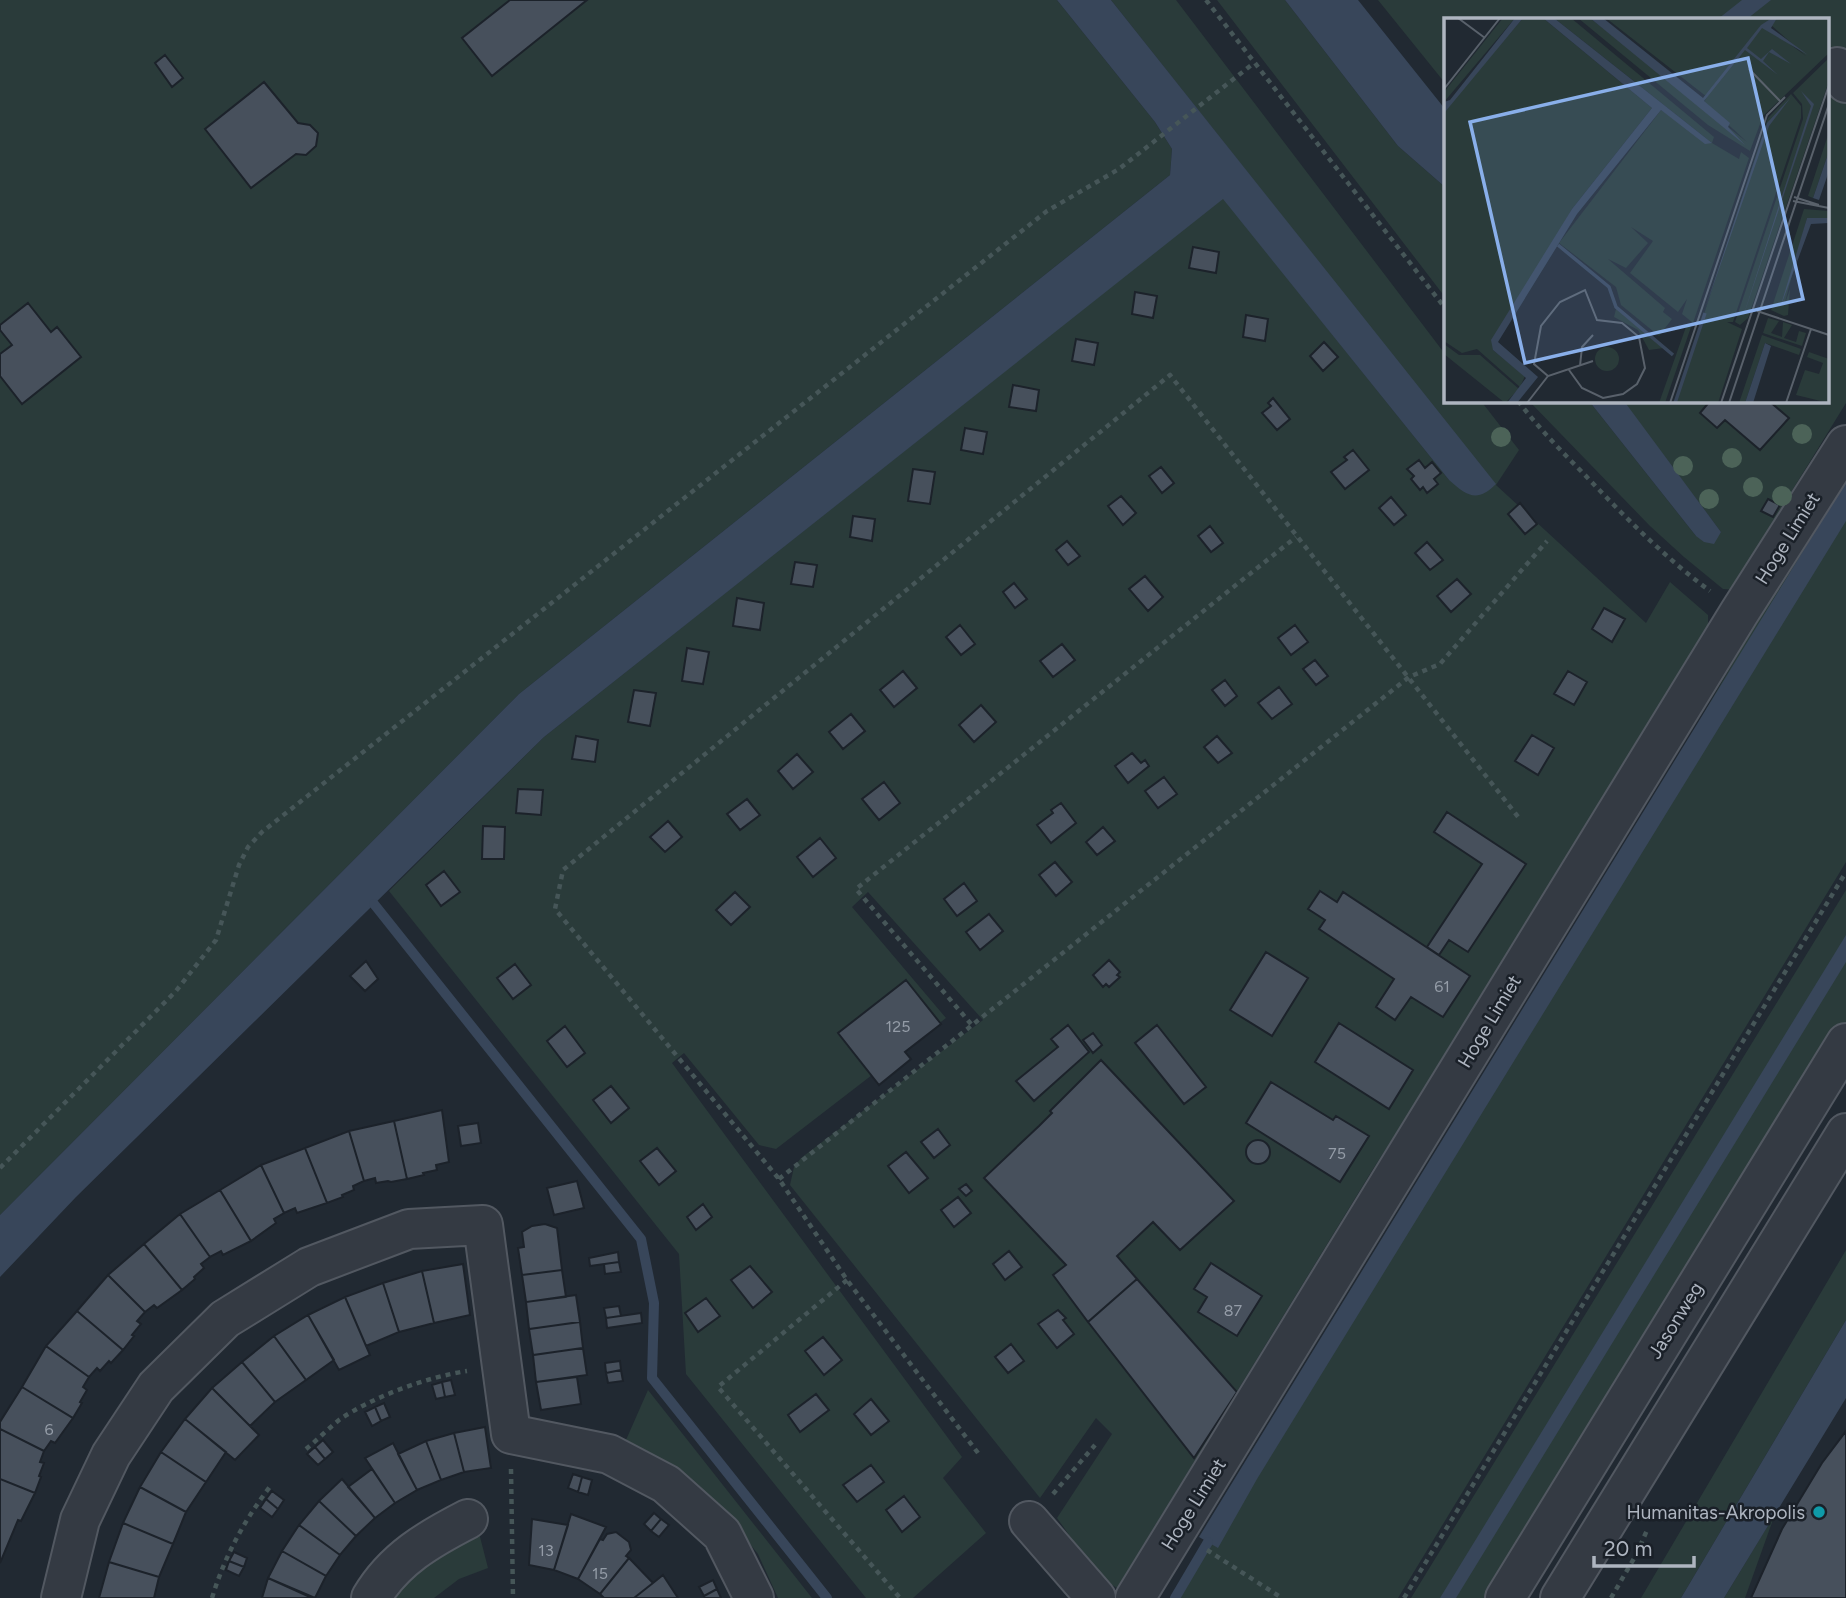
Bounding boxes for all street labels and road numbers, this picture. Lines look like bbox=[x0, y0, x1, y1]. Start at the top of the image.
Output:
street label: Hoge Limiet bbox=[1750, 488, 1825, 588]
street label: Hoge Limiet bbox=[1453, 971, 1526, 1072]
street label: Jasonweg bbox=[1643, 1278, 1708, 1363]
street label: Hoge Limiet bbox=[1156, 1454, 1231, 1554]

